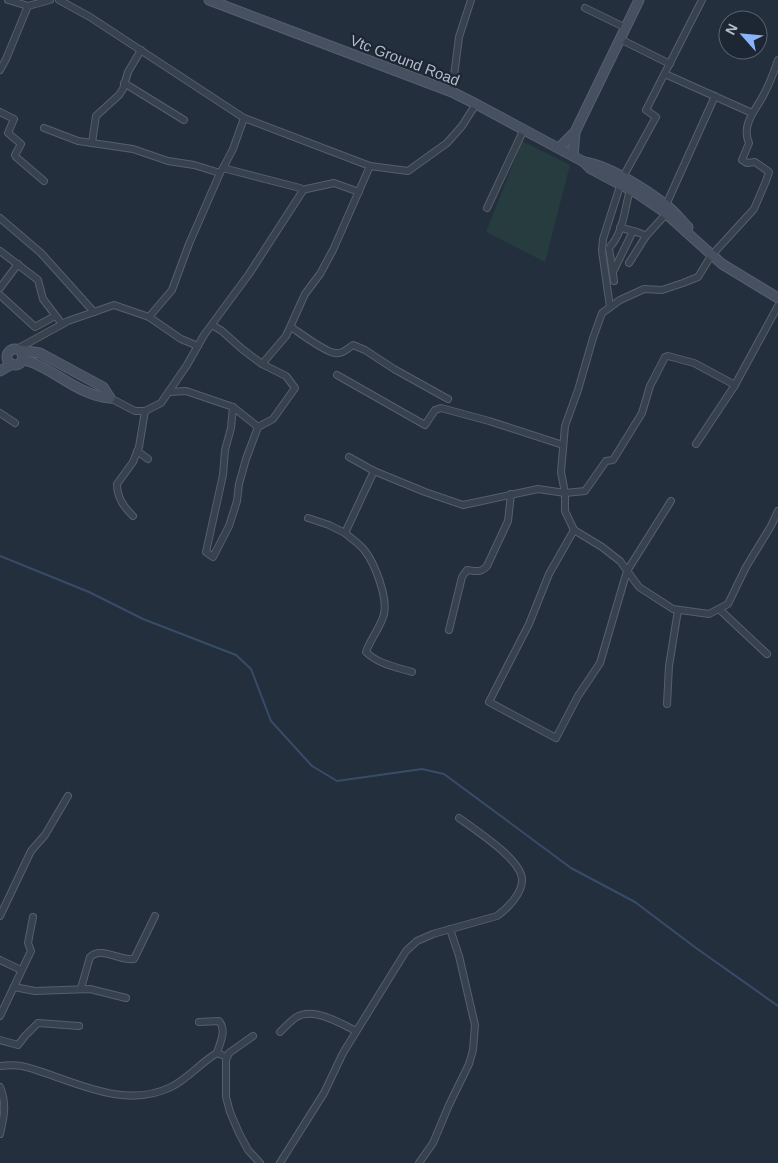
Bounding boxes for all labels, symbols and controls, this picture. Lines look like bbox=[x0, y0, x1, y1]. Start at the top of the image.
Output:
north arrow bbox=[718, 10, 768, 60]
text: N bbox=[722, 21, 741, 37]
street label: Vtc Ground Road bbox=[348, 31, 462, 89]

